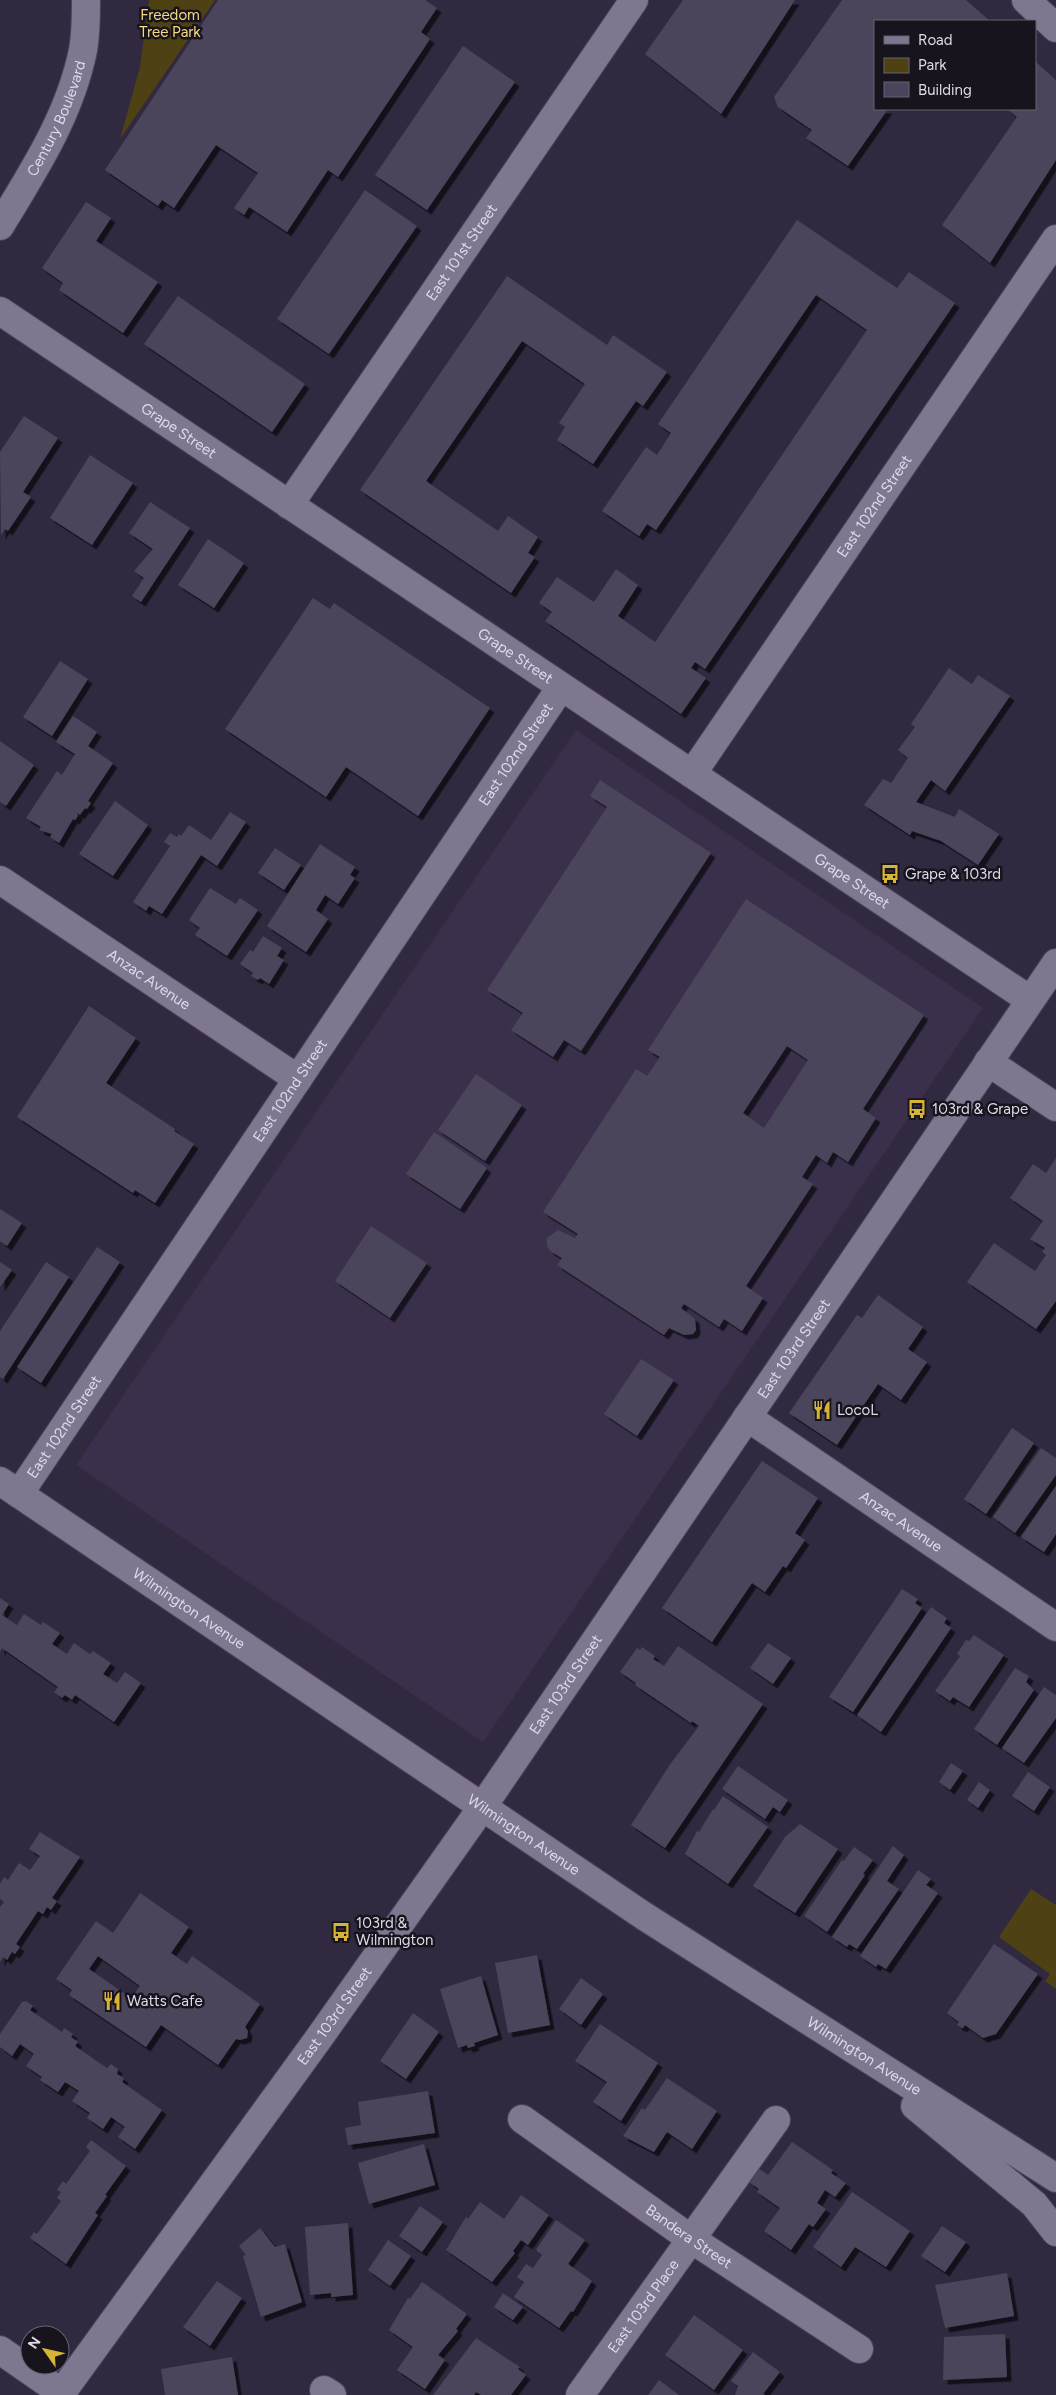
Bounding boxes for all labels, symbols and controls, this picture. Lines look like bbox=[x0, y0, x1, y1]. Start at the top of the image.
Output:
park label: Freedom Tree Park bbox=[139, 6, 201, 41]
legend bbox=[874, 20, 1036, 110]
text: Road bbox=[918, 31, 953, 49]
text: Park bbox=[918, 56, 947, 74]
street label: Century Boulevard bbox=[23, 59, 89, 180]
text: Building bbox=[918, 81, 972, 99]
street label: East 101st Street bbox=[422, 200, 501, 304]
street label: Grape Street bbox=[138, 399, 220, 462]
street label: East 102nd Street bbox=[833, 451, 916, 561]
street label: Grape Street bbox=[474, 624, 557, 688]
street label: East 102nd Street bbox=[475, 699, 557, 809]
street label: Grape Street bbox=[811, 849, 893, 913]
bus stop icon: Grape & 103rd bbox=[879, 863, 901, 885]
place label: Grape & 103rd bbox=[905, 865, 1001, 883]
street label: Anzac Avenue bbox=[104, 945, 194, 1014]
street label: East 102nd Street bbox=[249, 1035, 331, 1145]
bus stop icon: 103rd & Grape bbox=[906, 1098, 928, 1120]
place label: 103rd & Grape bbox=[932, 1100, 1028, 1118]
street label: East 103rd Street bbox=[754, 1295, 834, 1402]
street label: East 102nd Street bbox=[23, 1372, 105, 1482]
restaurant icon: LocoL bbox=[811, 1399, 833, 1421]
place label: LocoL bbox=[837, 1401, 878, 1419]
street label: Anzac Avenue bbox=[856, 1487, 946, 1556]
street label: Wilmington Avenue bbox=[129, 1564, 249, 1653]
street label: East 103rd Street bbox=[525, 1631, 606, 1738]
street label: Wilmington Avenue bbox=[464, 1790, 583, 1879]
place label: 103rd & Wilmington bbox=[356, 1914, 433, 1949]
bus stop icon: 103rd & Wilmington bbox=[330, 1921, 352, 1943]
street label: East 103rd Street bbox=[293, 1963, 376, 2069]
restaurant icon: Watts Cafe bbox=[101, 1990, 123, 2012]
place label: Watts Cafe bbox=[127, 1992, 203, 2010]
street label: Wilmington Avenue bbox=[804, 2013, 925, 2099]
street label: Bandera Street bbox=[642, 2201, 736, 2272]
street label: East 103rd Place bbox=[604, 2256, 683, 2356]
north arrow bbox=[20, 2325, 70, 2375]
text: N bbox=[25, 2334, 45, 2352]

